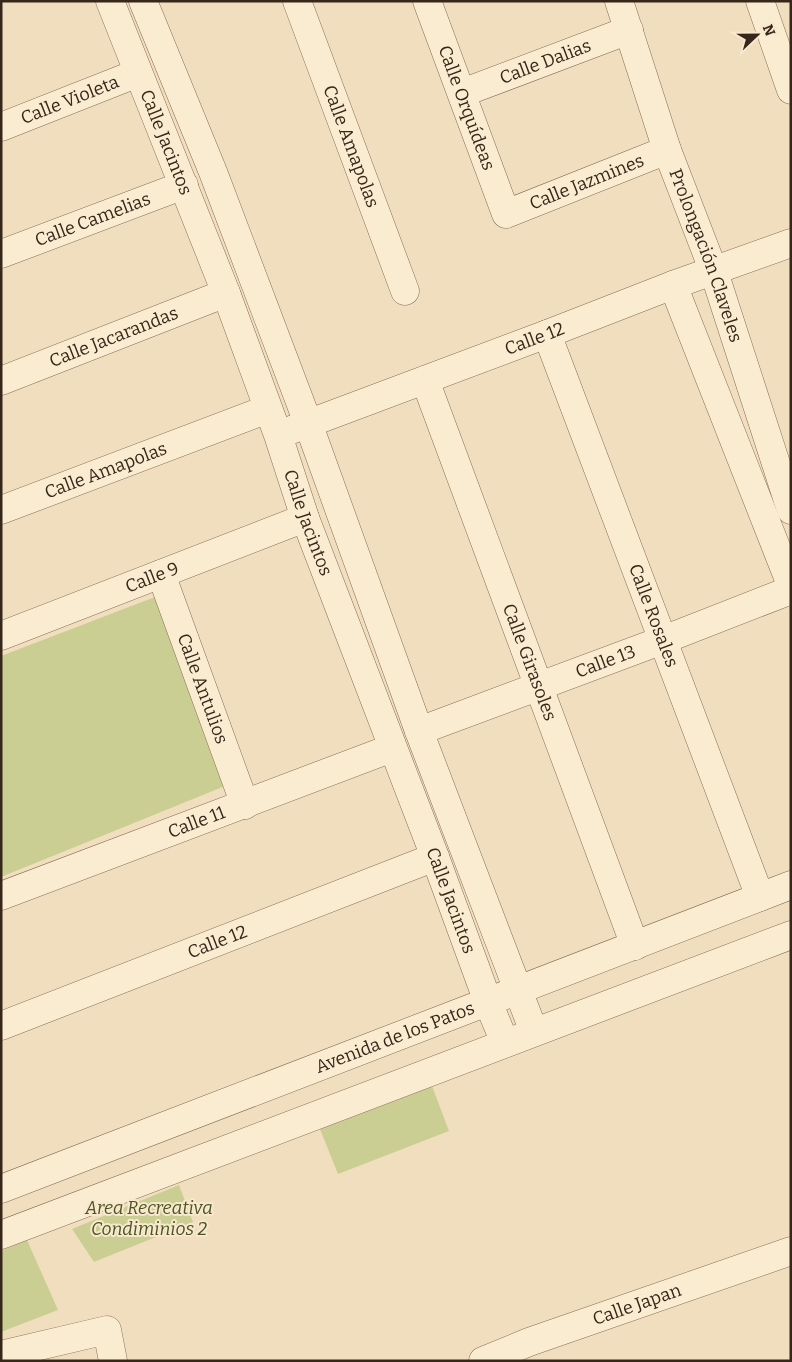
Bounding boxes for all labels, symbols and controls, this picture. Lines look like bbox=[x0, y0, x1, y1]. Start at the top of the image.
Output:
north arrow bbox=[732, 10, 782, 60]
text: N bbox=[759, 22, 779, 39]
street label: Calle Dalias bbox=[496, 34, 594, 89]
street label: Calle Orquídeas bbox=[433, 42, 500, 173]
street label: Calle Violeta bbox=[18, 71, 122, 129]
street label: Calle Amapolas bbox=[318, 82, 384, 211]
street label: Calle Jacintos bbox=[135, 86, 197, 198]
street label: Calle Jazmines bbox=[526, 149, 647, 215]
street label: Prolongación Claveles bbox=[664, 166, 747, 345]
street label: Calle Camelias bbox=[32, 188, 154, 251]
street label: Calle Jacarandas bbox=[46, 302, 181, 372]
street label: Calle 12 bbox=[502, 317, 567, 360]
street label: Calle Amapolas bbox=[42, 437, 170, 503]
street label: Calle Jacintos bbox=[279, 467, 337, 579]
street label: Calle 9 bbox=[122, 557, 182, 598]
street label: Calle Rosales bbox=[624, 561, 683, 670]
street label: Calle Girasoles bbox=[498, 600, 561, 724]
street label: Calle Antulios bbox=[173, 630, 233, 747]
street label: Calle 13 bbox=[572, 640, 639, 683]
street label: Calle 11 bbox=[165, 801, 229, 843]
street label: Calle Jacintos bbox=[421, 844, 480, 957]
street label: Calle 12 bbox=[184, 920, 250, 963]
street label: Avenida de los Patos bbox=[312, 997, 478, 1078]
park label: Area Recreativa Condiminios 2 bbox=[84, 1197, 213, 1240]
street label: Calle Japan bbox=[590, 1279, 685, 1330]

